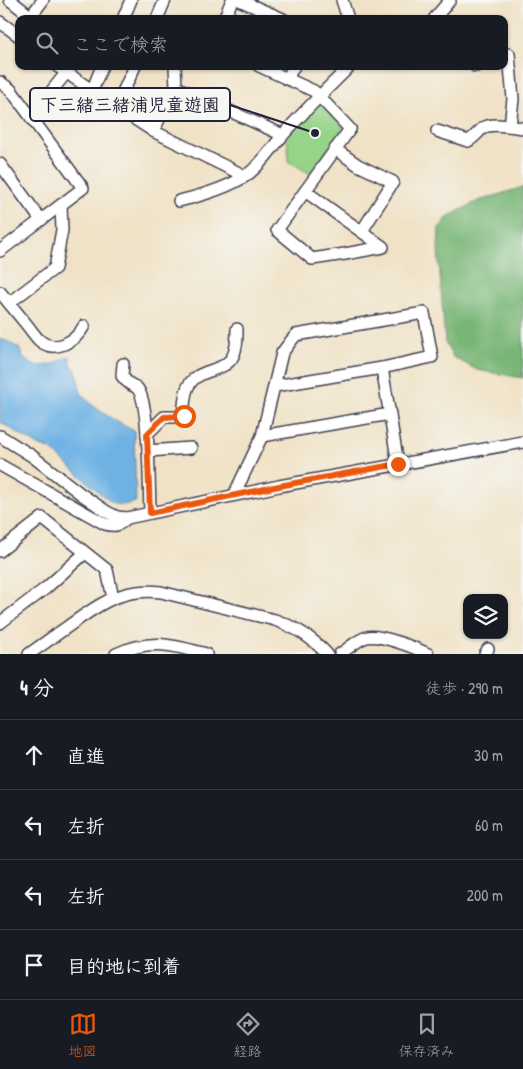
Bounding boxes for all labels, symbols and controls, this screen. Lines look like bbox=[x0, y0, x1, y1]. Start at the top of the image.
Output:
search box bbox=[15, 15, 508, 70]
icon: search bbox=[33, 29, 61, 57]
text: ここで検索 bbox=[73, 31, 168, 57]
callout: 下三緒三緒浦児童遊園 bbox=[30, 88, 230, 121]
text: 下三緒三緒浦児童遊園 bbox=[40, 92, 220, 117]
route start bbox=[173, 405, 196, 428]
route end bbox=[387, 453, 410, 476]
map controls bbox=[463, 594, 508, 639]
button: layers bbox=[463, 594, 508, 639]
text: 4 分 bbox=[20, 673, 54, 702]
text: 徒歩 · 290 m bbox=[425, 677, 503, 699]
icon: ahead bbox=[20, 741, 48, 769]
text: 直進 bbox=[67, 743, 105, 769]
text: 30 m bbox=[474, 744, 503, 766]
icon: left bbox=[20, 811, 48, 839]
text: 左折 bbox=[67, 813, 105, 839]
text: 60 m bbox=[475, 814, 503, 836]
icon: left bbox=[20, 881, 48, 909]
text: 左折 bbox=[67, 883, 105, 909]
text: 200 m bbox=[467, 884, 503, 906]
icon: arrive bbox=[20, 951, 48, 979]
text: 目的地に到着 bbox=[67, 953, 181, 979]
tab: 地図 bbox=[69, 1010, 97, 1060]
tab: 経路 bbox=[234, 1010, 262, 1060]
tab: 保存済み bbox=[399, 1010, 455, 1060]

